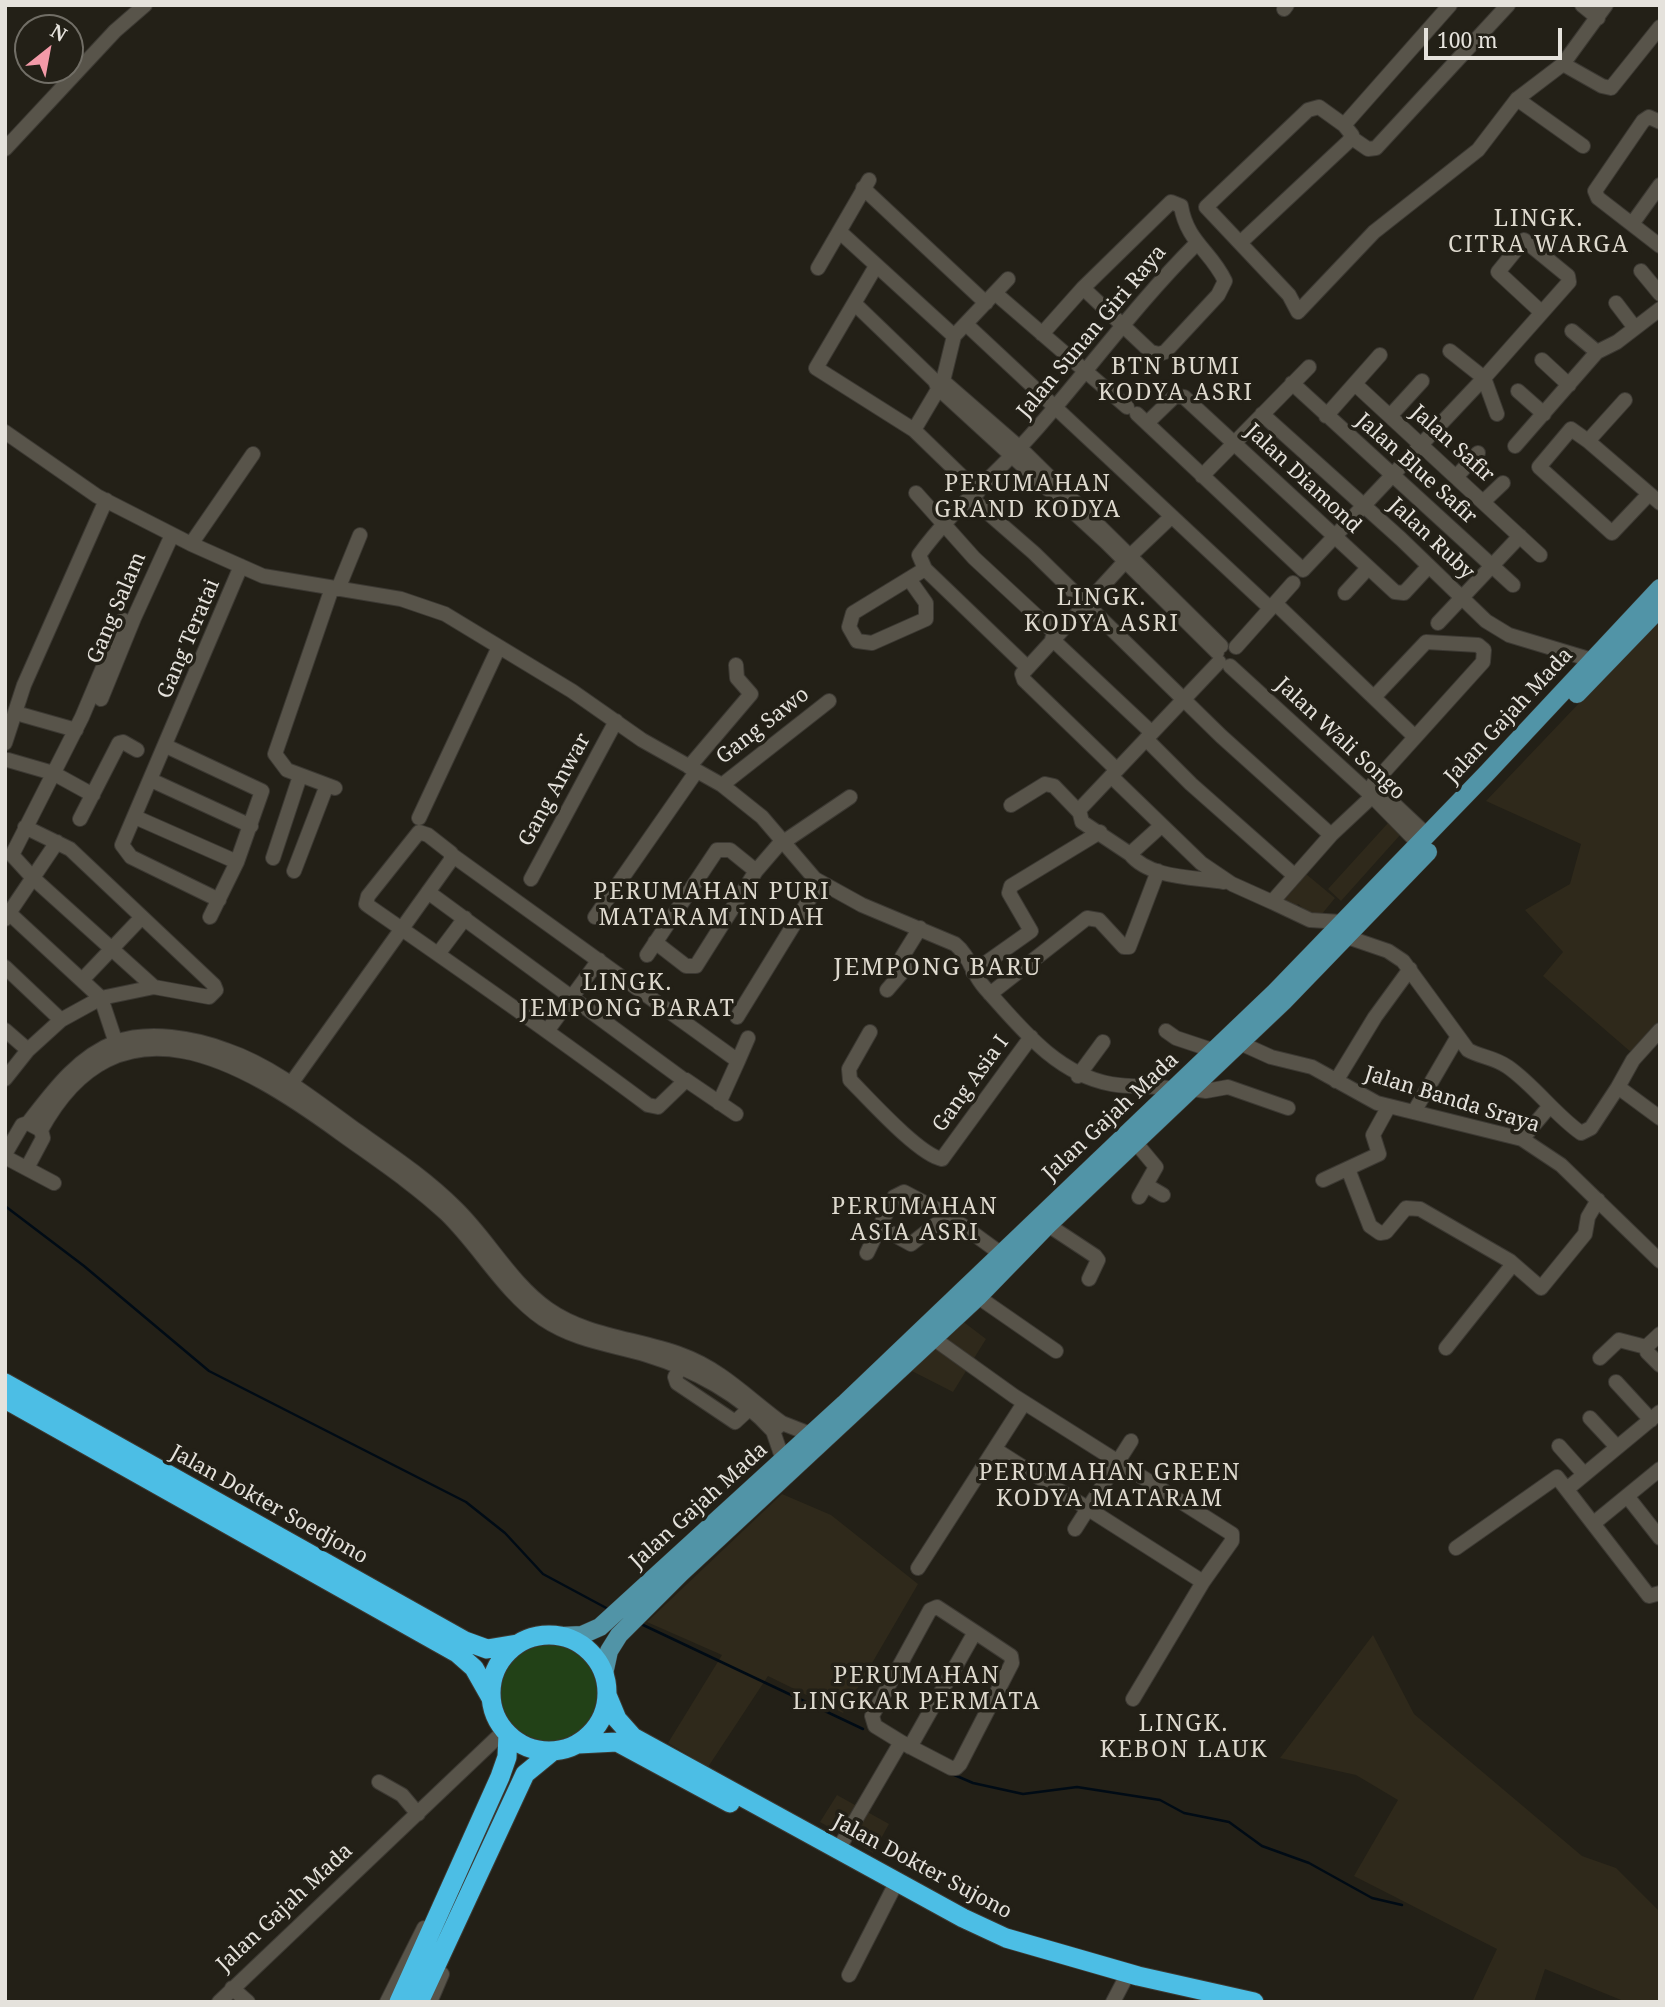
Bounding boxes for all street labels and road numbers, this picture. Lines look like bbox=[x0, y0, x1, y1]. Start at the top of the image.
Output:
street label: Jalan Sunan Giri Raya bbox=[1012, 240, 1172, 424]
street label: Jalan Safir bbox=[1405, 400, 1499, 488]
street label: Jalan Blue Safir bbox=[1350, 408, 1482, 530]
street label: Jalan Diamond bbox=[1240, 419, 1366, 539]
street label: Jalan Ruby bbox=[1383, 493, 1479, 585]
street label: Gang Salam bbox=[82, 549, 152, 667]
street label: Gang Teratai bbox=[153, 575, 225, 703]
street label: Jalan Gajah Mada bbox=[1440, 643, 1578, 789]
street label: Jalan Wali Songo bbox=[1270, 672, 1410, 806]
street label: Gang Sawo bbox=[712, 682, 814, 770]
street label: Gang Anwar bbox=[514, 729, 596, 851]
street label: Gang Asia I bbox=[928, 1031, 1014, 1137]
street label: Jalan Gajah Mada bbox=[1038, 1048, 1184, 1186]
street label: Jalan Banda Sraya bbox=[1361, 1061, 1543, 1139]
street label: Jalan Gajah Mada bbox=[625, 1438, 773, 1574]
street label: Jalan Dokter Soedjono bbox=[166, 1440, 372, 1570]
street label: Jalan Dokter Sujono bbox=[828, 1809, 1016, 1925]
street label: Jalan Gajah Mada bbox=[212, 1839, 358, 1977]

